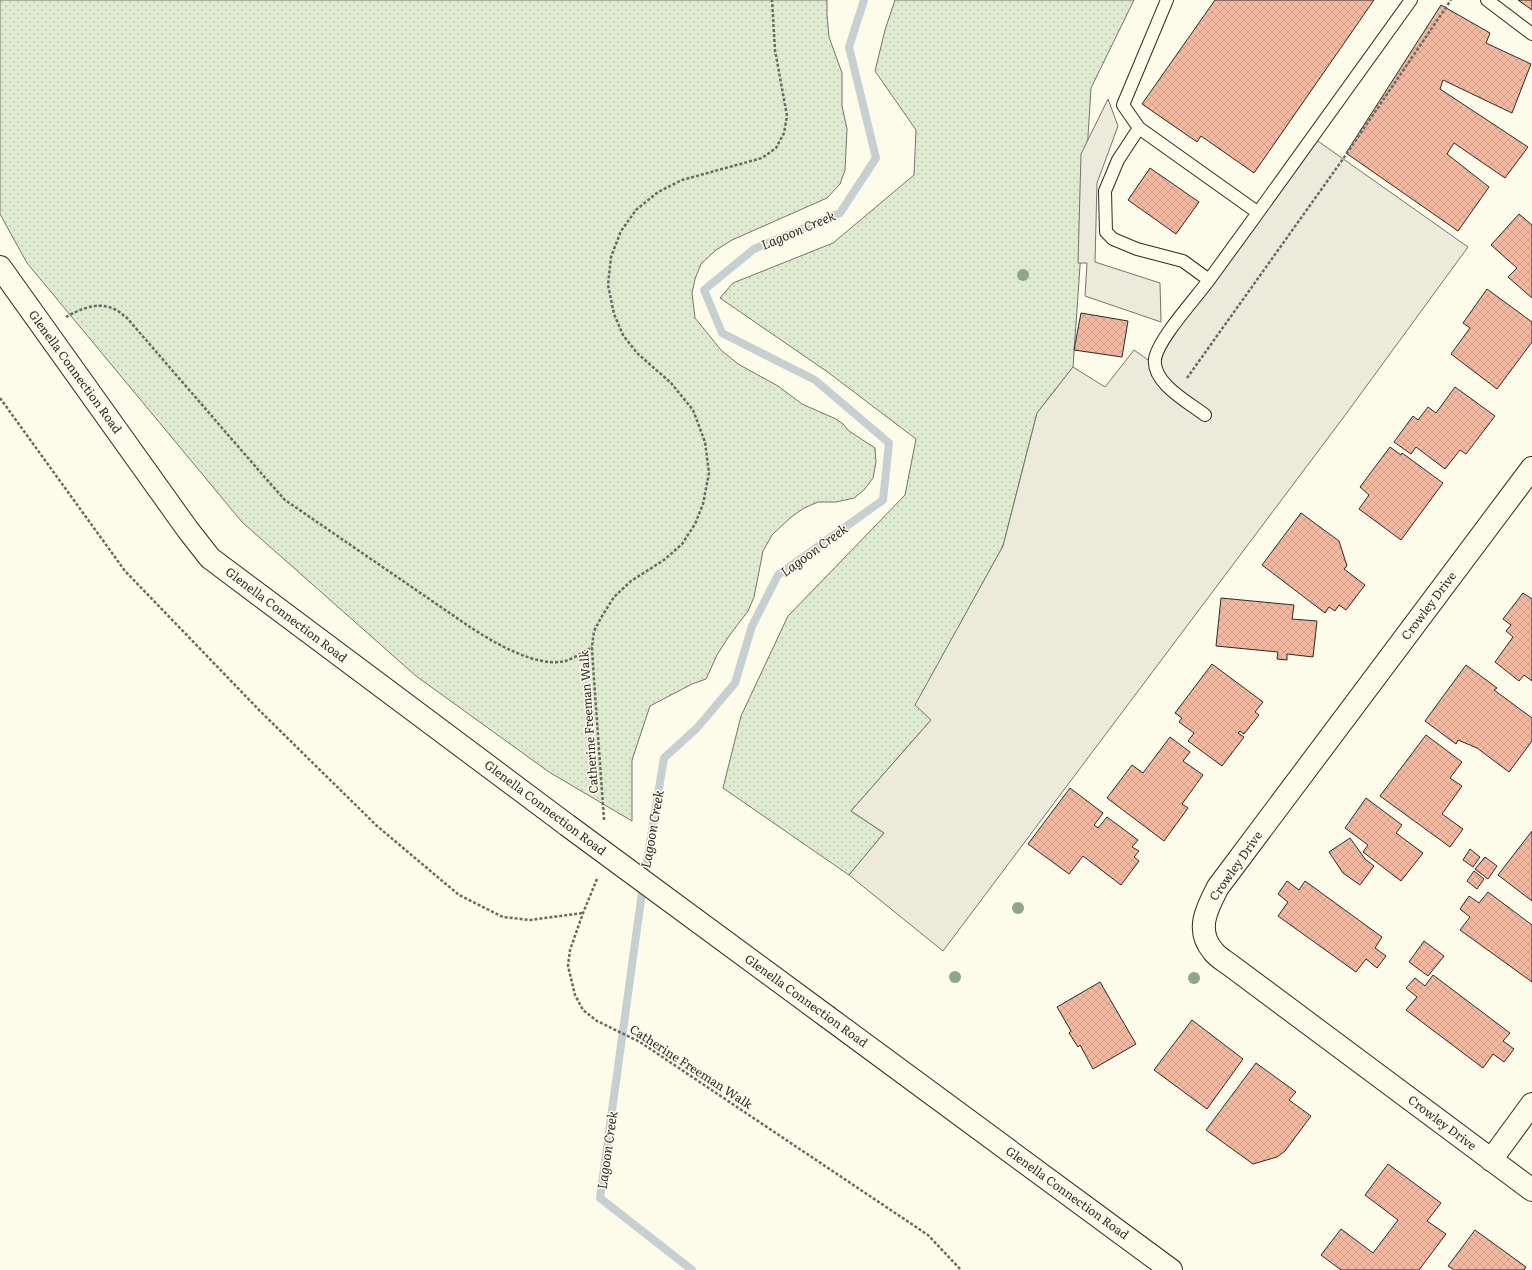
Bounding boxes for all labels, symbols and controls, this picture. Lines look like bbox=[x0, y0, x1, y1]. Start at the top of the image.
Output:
water label: Lagoon Creek bbox=[758, 205, 839, 254]
street label: Glenella Connection Road bbox=[25, 306, 127, 437]
water label: Lagoon Creek bbox=[776, 518, 852, 580]
street label: Glenella Connection Road bbox=[222, 562, 352, 666]
street label: Crowley Drive bbox=[1396, 567, 1460, 643]
street label: Catherine Freeman Walk bbox=[574, 649, 602, 794]
street label: Glenella Connection Road bbox=[481, 755, 611, 859]
water label: Lagoon Creek bbox=[635, 788, 668, 869]
street label: Crowley Drive bbox=[1204, 827, 1266, 904]
street label: Glenella Connection Road bbox=[741, 949, 872, 1051]
street label: Catherine Freeman Walk bbox=[626, 1020, 757, 1113]
street label: Crowley Drive bbox=[1405, 1090, 1481, 1154]
water label: Lagoon Creek bbox=[592, 1109, 622, 1190]
street label: Glenella Connection Road bbox=[1002, 1141, 1133, 1243]

